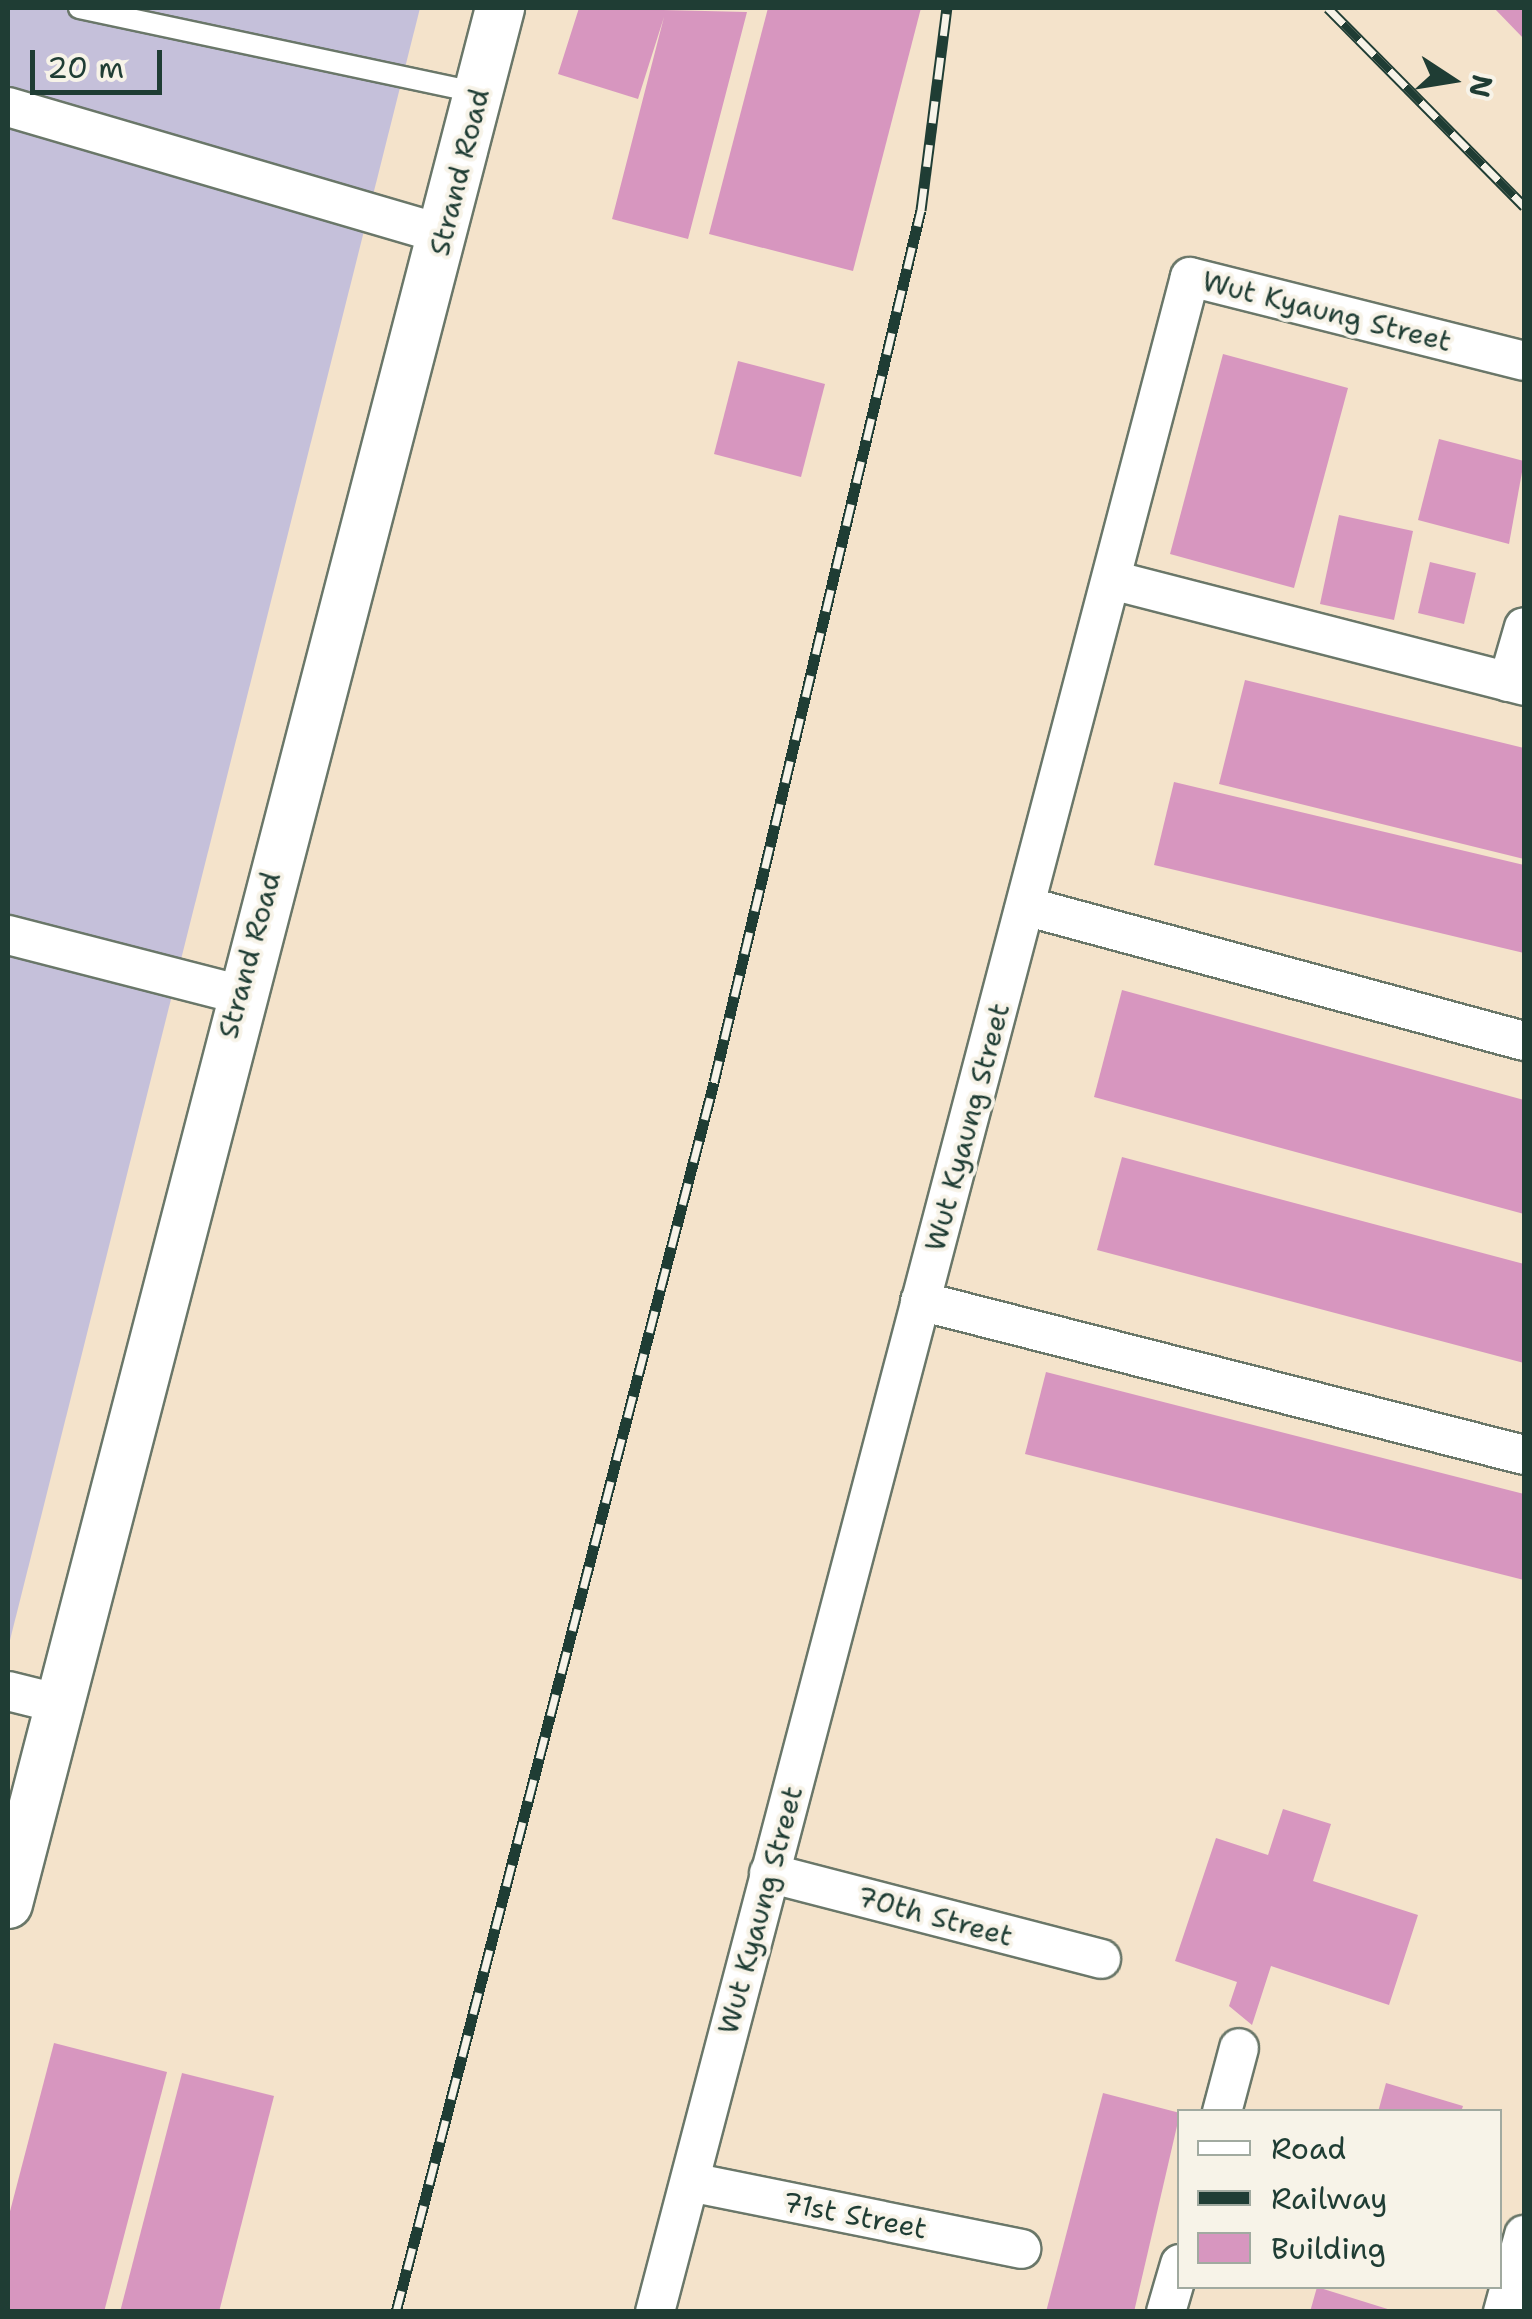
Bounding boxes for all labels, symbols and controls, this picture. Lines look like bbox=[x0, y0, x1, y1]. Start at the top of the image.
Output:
scale bar bbox=[35, 30, 168, 92]
north arrow bbox=[1402, 30, 1502, 130]
text: 20 m bbox=[47, 47, 124, 88]
text: N bbox=[1460, 71, 1502, 101]
street label: Strand Road bbox=[422, 85, 496, 259]
street label: Wut Kyaung Street bbox=[1199, 264, 1455, 358]
street label: Strand Road bbox=[211, 868, 287, 1042]
street label: Wut Kyaung Street bbox=[918, 999, 1016, 1255]
street label: Wut Kyaung Street bbox=[711, 1782, 809, 2038]
street label: 70th Street bbox=[854, 1879, 1016, 1953]
legend bbox=[1177, 2109, 1502, 2289]
text: Road bbox=[1271, 2128, 1346, 2169]
text: Railway bbox=[1271, 2178, 1387, 2219]
street label: 71st Street bbox=[780, 2185, 930, 2245]
text: Building bbox=[1271, 2228, 1386, 2269]

